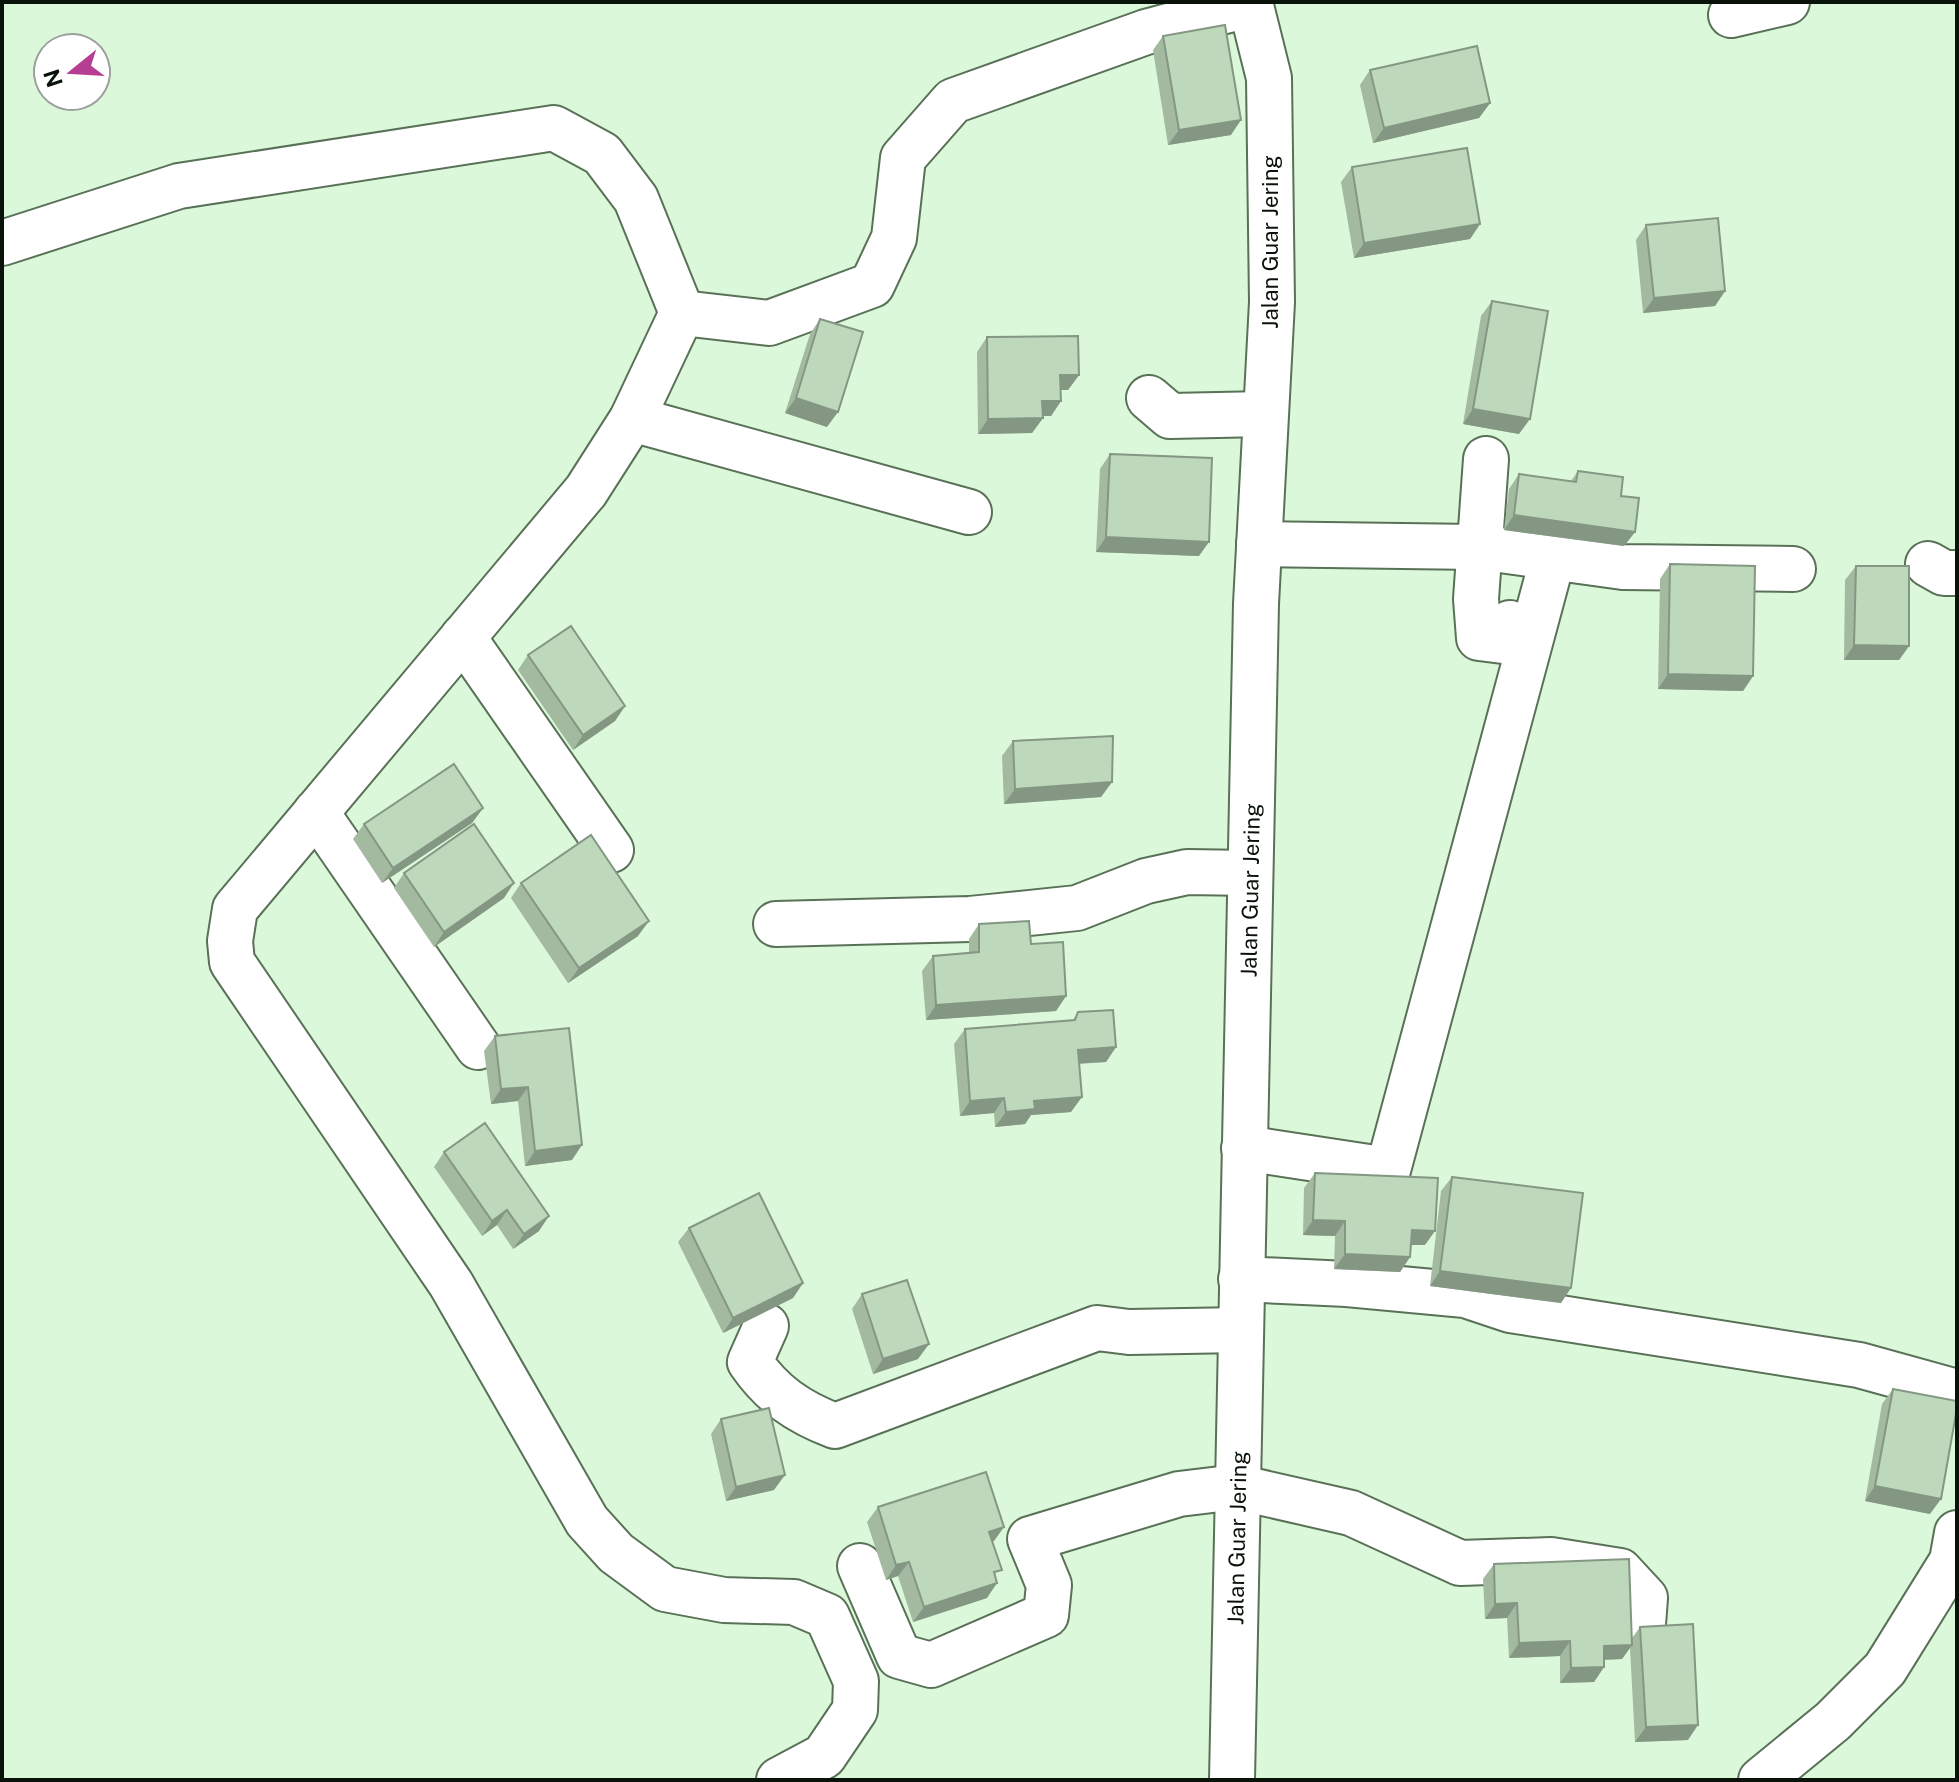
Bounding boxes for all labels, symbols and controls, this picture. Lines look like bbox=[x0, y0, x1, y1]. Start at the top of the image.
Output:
north arrow bbox=[32, 32, 112, 112]
text: N bbox=[38, 66, 68, 90]
street label: Jalan Guar Jering bbox=[1257, 155, 1283, 329]
street label: Jalan Guar Jering bbox=[1235, 803, 1265, 978]
street label: Jalan Guar Jering bbox=[1222, 1451, 1252, 1625]

